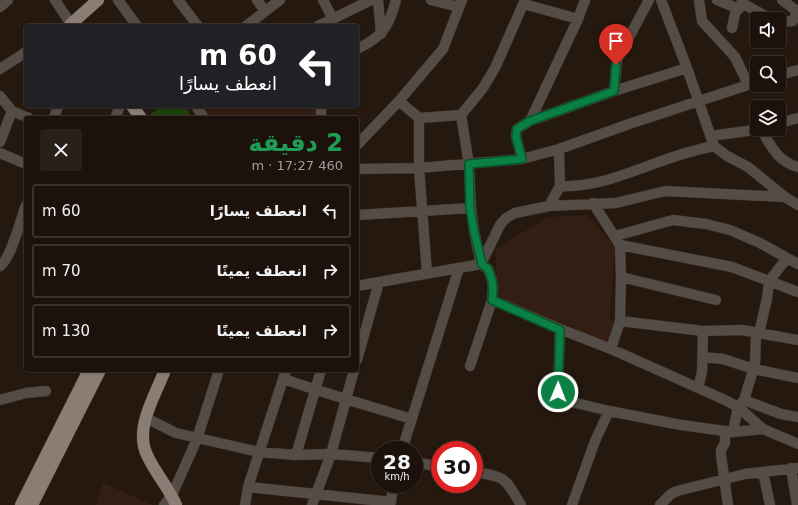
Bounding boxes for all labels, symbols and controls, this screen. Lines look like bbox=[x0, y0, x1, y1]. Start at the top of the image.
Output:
map controls bbox=[750, 12, 786, 136]
button: sound bbox=[750, 12, 786, 48]
pin bbox=[599, 24, 633, 65]
icon: arrive bbox=[605, 30, 627, 52]
text: 60 m bbox=[199, 39, 277, 72]
icon: left bbox=[291, 40, 343, 92]
button: search bbox=[750, 56, 786, 92]
text: انعطف يسارًا bbox=[179, 73, 277, 94]
button: layers bbox=[750, 100, 786, 136]
button: close bbox=[40, 129, 82, 171]
text: 2 دقيقة bbox=[248, 129, 343, 157]
text: 460 m · 17:27 bbox=[252, 158, 343, 173]
icon: left bbox=[319, 200, 341, 222]
text: 60 m bbox=[42, 202, 81, 220]
text: انعطف يسارًا bbox=[210, 202, 307, 220]
icon: right bbox=[319, 260, 341, 282]
text: 70 m bbox=[42, 262, 81, 280]
text: انعطف يمينًا bbox=[216, 262, 307, 280]
icon: right bbox=[319, 320, 341, 342]
text: 130 m bbox=[42, 322, 90, 340]
text: انعطف يمينًا bbox=[216, 322, 307, 340]
position arrow bbox=[537, 371, 579, 413]
speed limit sign: 30 bbox=[431, 441, 483, 493]
text: 28 bbox=[383, 450, 411, 474]
text: km/h bbox=[384, 471, 410, 482]

